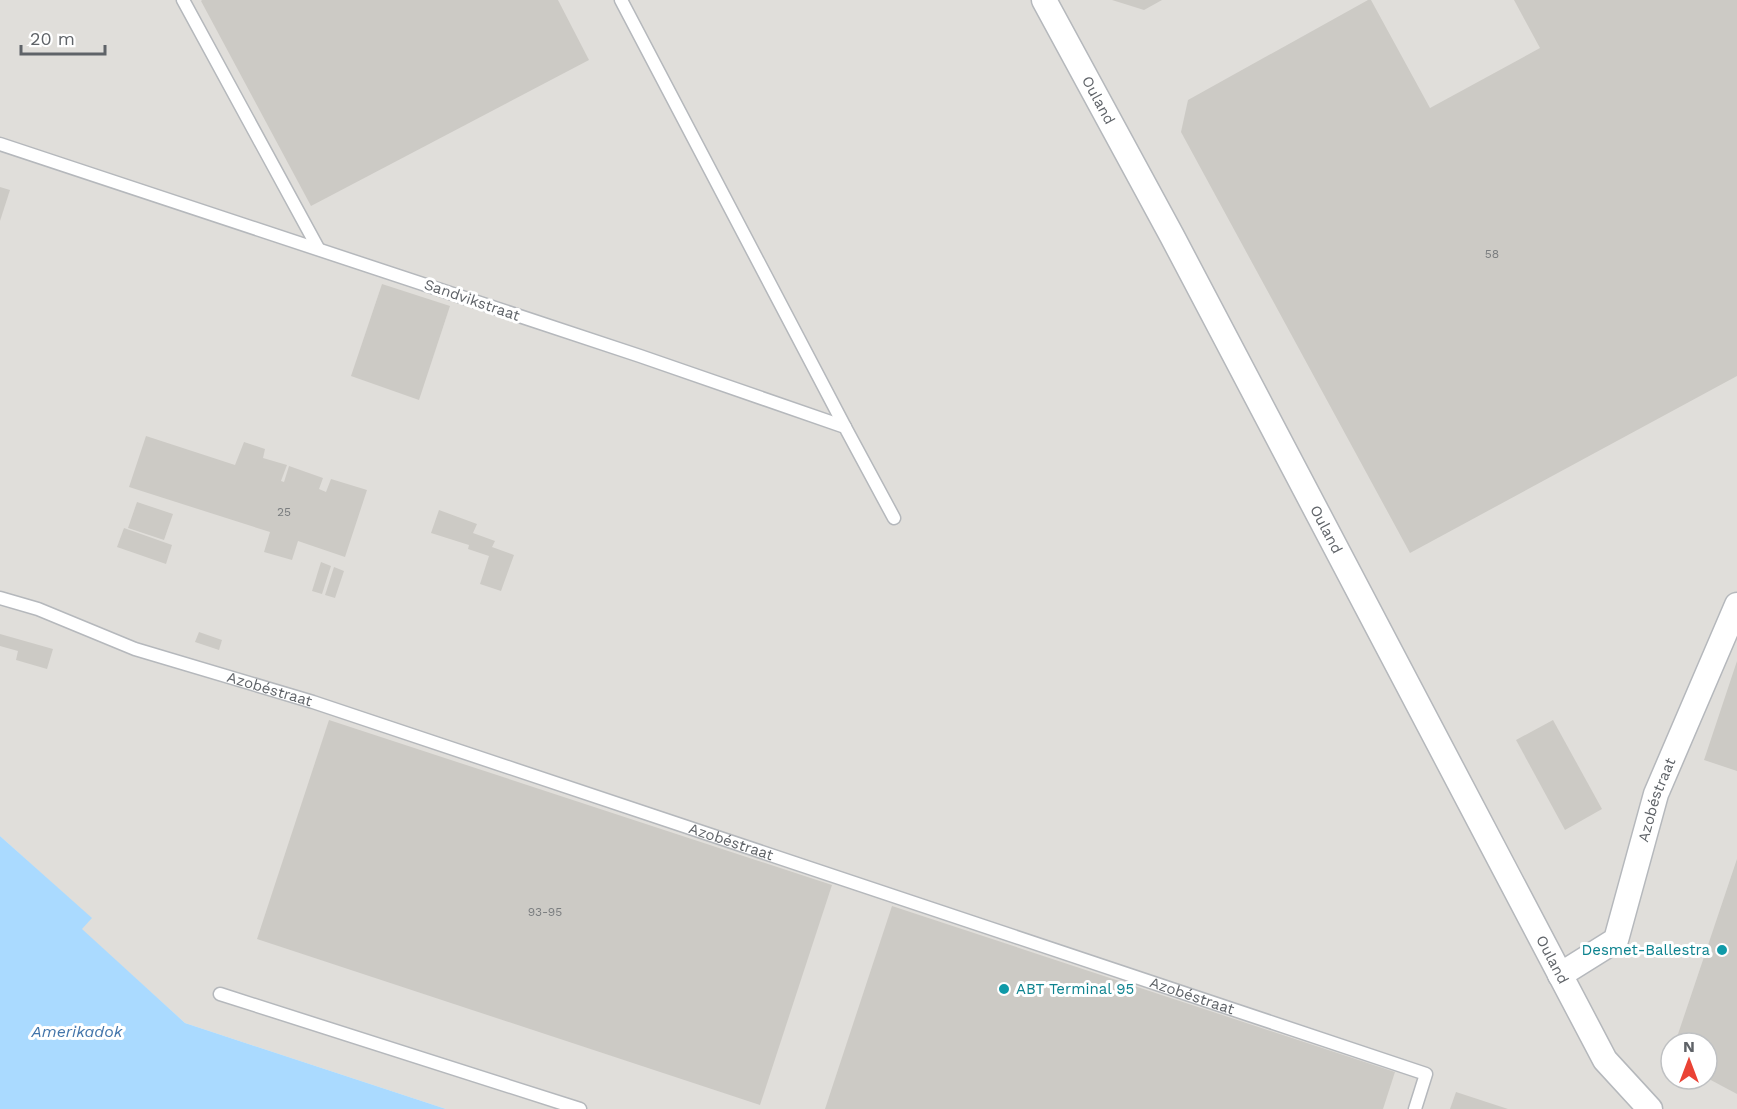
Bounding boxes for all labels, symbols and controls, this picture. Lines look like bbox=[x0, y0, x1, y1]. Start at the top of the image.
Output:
scale bar bbox=[21, 18, 105, 56]
text: 20 m bbox=[30, 28, 75, 49]
street label: Ouland bbox=[1078, 73, 1119, 127]
house number: 58 bbox=[1485, 247, 1499, 261]
street label: Sandvikstraat bbox=[422, 275, 523, 325]
street label: Ouland bbox=[1306, 502, 1346, 557]
house number: 25 bbox=[277, 505, 291, 519]
street label: Azobéstraat bbox=[225, 668, 315, 710]
street label: Azobéstraat bbox=[1634, 754, 1680, 844]
street label: Azobéstraat bbox=[686, 819, 776, 864]
house number: 93-95 bbox=[528, 905, 562, 919]
street label: Ouland bbox=[1532, 932, 1572, 987]
place label: Desmet-Ballestra bbox=[1581, 941, 1710, 959]
marker: Desmet-Ballestra bbox=[1715, 943, 1729, 957]
street label: Azobéstraat bbox=[1147, 973, 1237, 1018]
place label: ABT Terminal 95 bbox=[1016, 980, 1134, 998]
marker: ABT Terminal 95 bbox=[997, 982, 1011, 996]
water label: Amerikadok bbox=[31, 1022, 124, 1041]
north arrow bbox=[1659, 1031, 1719, 1091]
text: N bbox=[1683, 1037, 1695, 1056]

